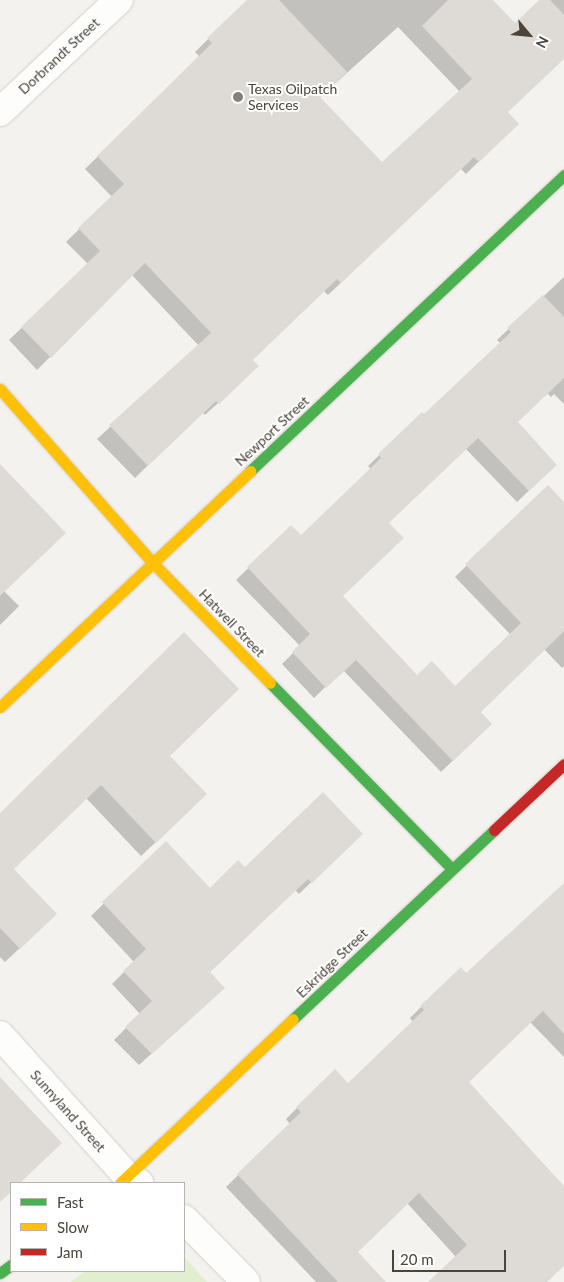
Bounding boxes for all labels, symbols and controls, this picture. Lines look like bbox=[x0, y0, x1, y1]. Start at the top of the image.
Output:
north arrow bbox=[504, 10, 554, 60]
street label: Dorbrandt Street bbox=[15, 14, 103, 98]
text: N bbox=[533, 34, 553, 51]
place label: Texas Oilpatch Services bbox=[248, 81, 337, 114]
marker: Texas Oilpatch Services bbox=[232, 91, 244, 103]
street label: Newport Street bbox=[231, 392, 313, 470]
street label: Hatwell Street bbox=[195, 586, 269, 660]
street label: Eskridge Street bbox=[293, 925, 371, 1001]
street label: Sunnyland Street bbox=[27, 1067, 109, 1155]
legend bbox=[10, 1182, 185, 1272]
text: Fast bbox=[57, 1193, 84, 1211]
text: Slow bbox=[57, 1218, 89, 1236]
scale bar bbox=[394, 1240, 508, 1272]
text: Jam bbox=[57, 1243, 83, 1261]
text: 20 m bbox=[400, 1250, 434, 1268]

